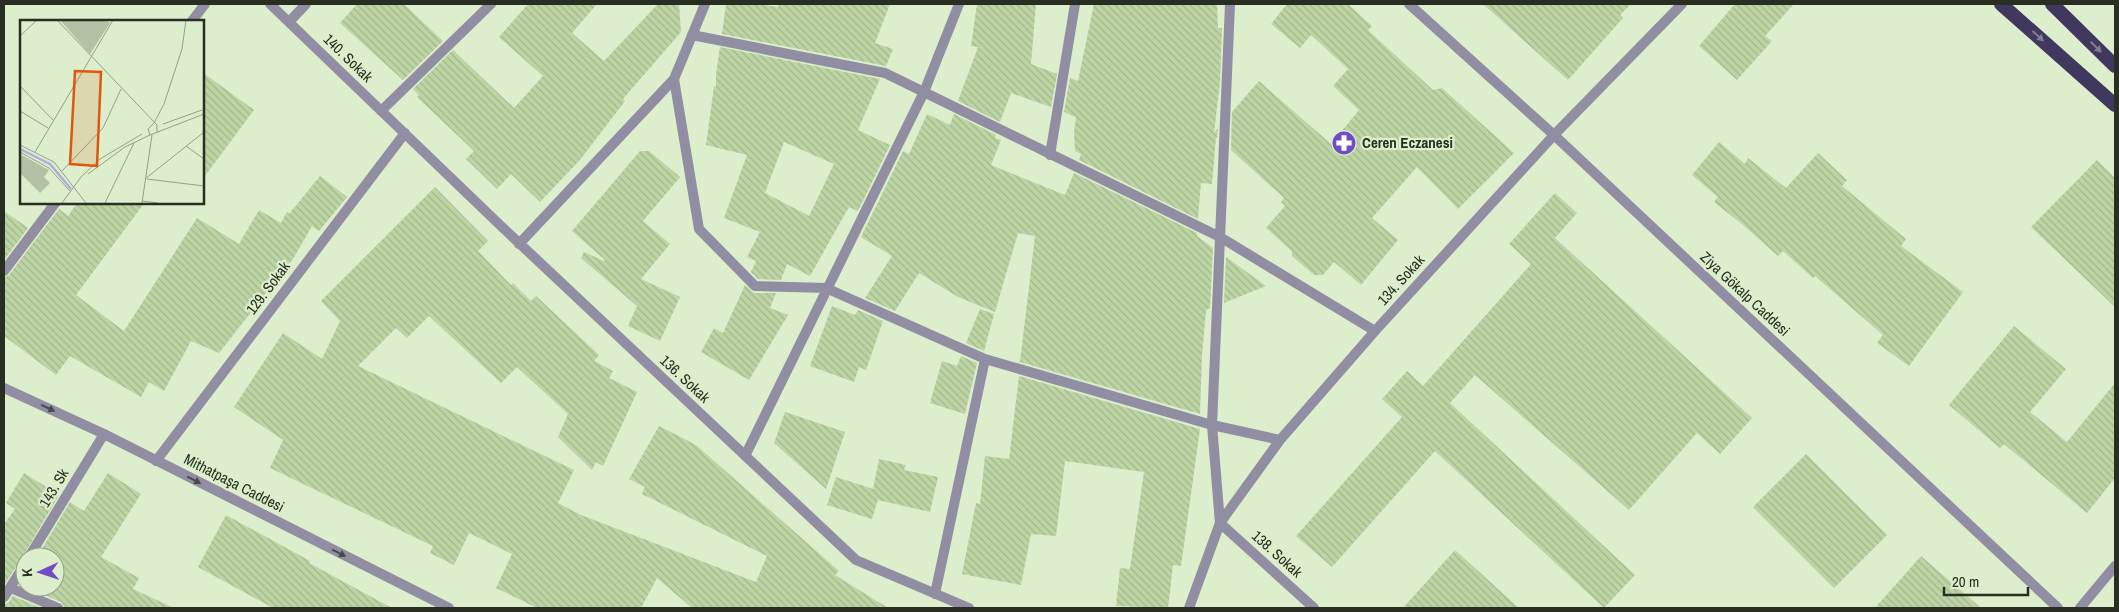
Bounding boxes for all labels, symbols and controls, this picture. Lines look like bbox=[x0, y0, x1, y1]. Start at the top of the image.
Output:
inset map bbox=[20, 20, 204, 204]
street label: 140. Sokak bbox=[319, 29, 378, 87]
one-way arrow bbox=[2031, 30, 2043, 42]
one-way arrow bbox=[2090, 41, 2102, 53]
pharmacy icon: Ceren Eczanesi bbox=[1331, 130, 1357, 156]
place label: Ceren Eczanesi bbox=[1362, 132, 1453, 153]
street label: Ziya Gökalp Caddesi bbox=[1696, 247, 1795, 341]
street label: 134. Sokak bbox=[1372, 249, 1430, 310]
street label: 129. Sokak bbox=[241, 256, 295, 319]
street label: 136. Sokak bbox=[656, 350, 716, 408]
one-way arrow bbox=[41, 405, 55, 413]
street label: Mithatpaşa Caddesi bbox=[180, 448, 288, 517]
street label: 143. Sk bbox=[34, 464, 74, 511]
one-way arrow bbox=[187, 476, 201, 484]
street label: 138. Sokak bbox=[1247, 525, 1308, 583]
north arrow bbox=[15, 547, 65, 597]
one-way arrow bbox=[332, 549, 346, 557]
scale bar bbox=[1944, 564, 2028, 596]
text: K bbox=[18, 567, 36, 577]
text: 20 m bbox=[1952, 571, 1979, 592]

